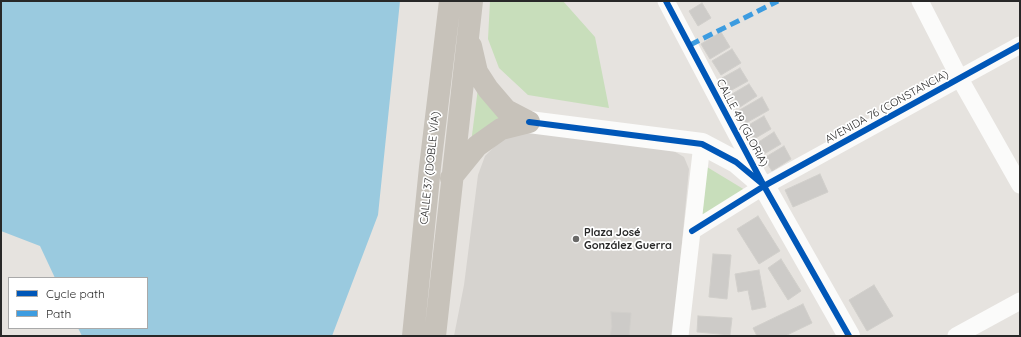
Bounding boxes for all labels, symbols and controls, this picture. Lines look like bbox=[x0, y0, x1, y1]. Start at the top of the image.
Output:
street label: AVENIDA 76 (CONSTANCIA) bbox=[823, 68, 951, 146]
street label: CALLE 49 (GLORIA) bbox=[713, 77, 771, 169]
street label: CALLE 37 (DOBLE VÍA) bbox=[417, 111, 443, 225]
place label: Plaza José González Guerra bbox=[584, 226, 672, 252]
marker: Plaza José González Guerra bbox=[571, 234, 581, 244]
legend bbox=[8, 277, 148, 329]
text: Cycle path bbox=[46, 286, 105, 301]
text: Path bbox=[46, 306, 71, 321]

